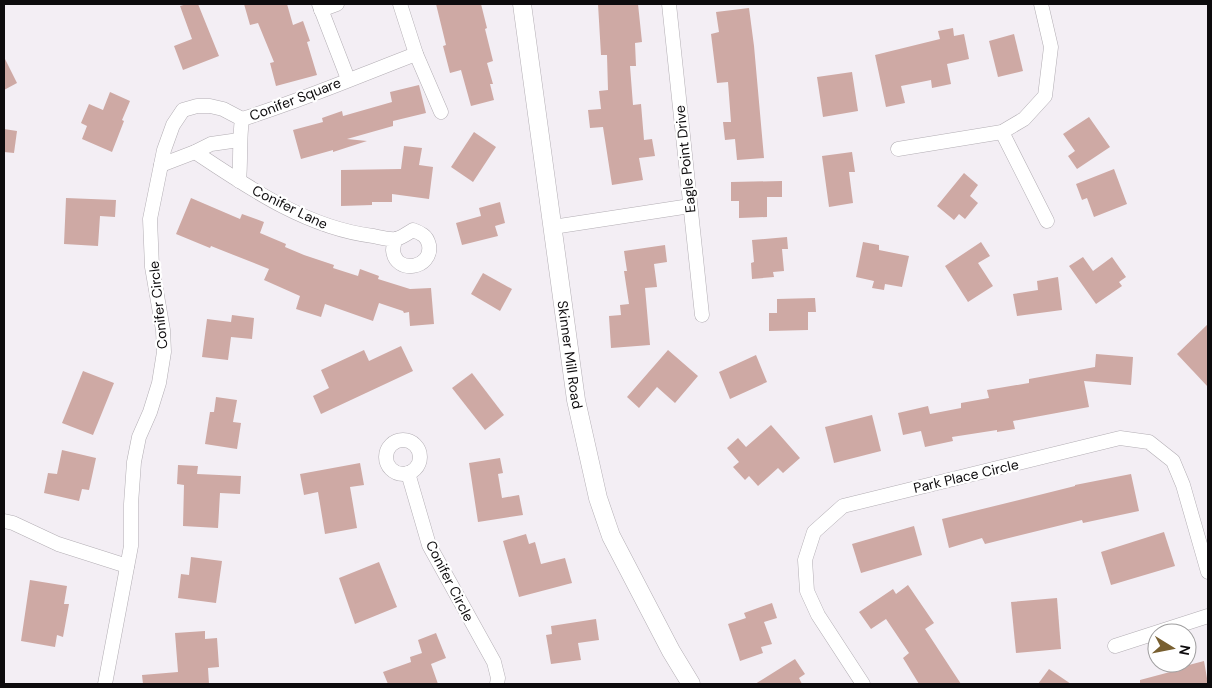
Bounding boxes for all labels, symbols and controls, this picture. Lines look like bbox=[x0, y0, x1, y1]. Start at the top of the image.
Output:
street label: Conifer Square bbox=[247, 73, 343, 125]
street label: Eagle Point Drive bbox=[670, 104, 700, 214]
street label: Conifer Lane bbox=[249, 181, 331, 233]
street label: Conifer Circle bbox=[144, 260, 172, 350]
street label: Skinner Mill Road bbox=[554, 299, 587, 411]
street label: Park Place Circle bbox=[912, 455, 1020, 497]
street label: Conifer Circle bbox=[422, 538, 478, 625]
north arrow bbox=[1147, 623, 1197, 673]
text: N bbox=[1175, 644, 1195, 657]

